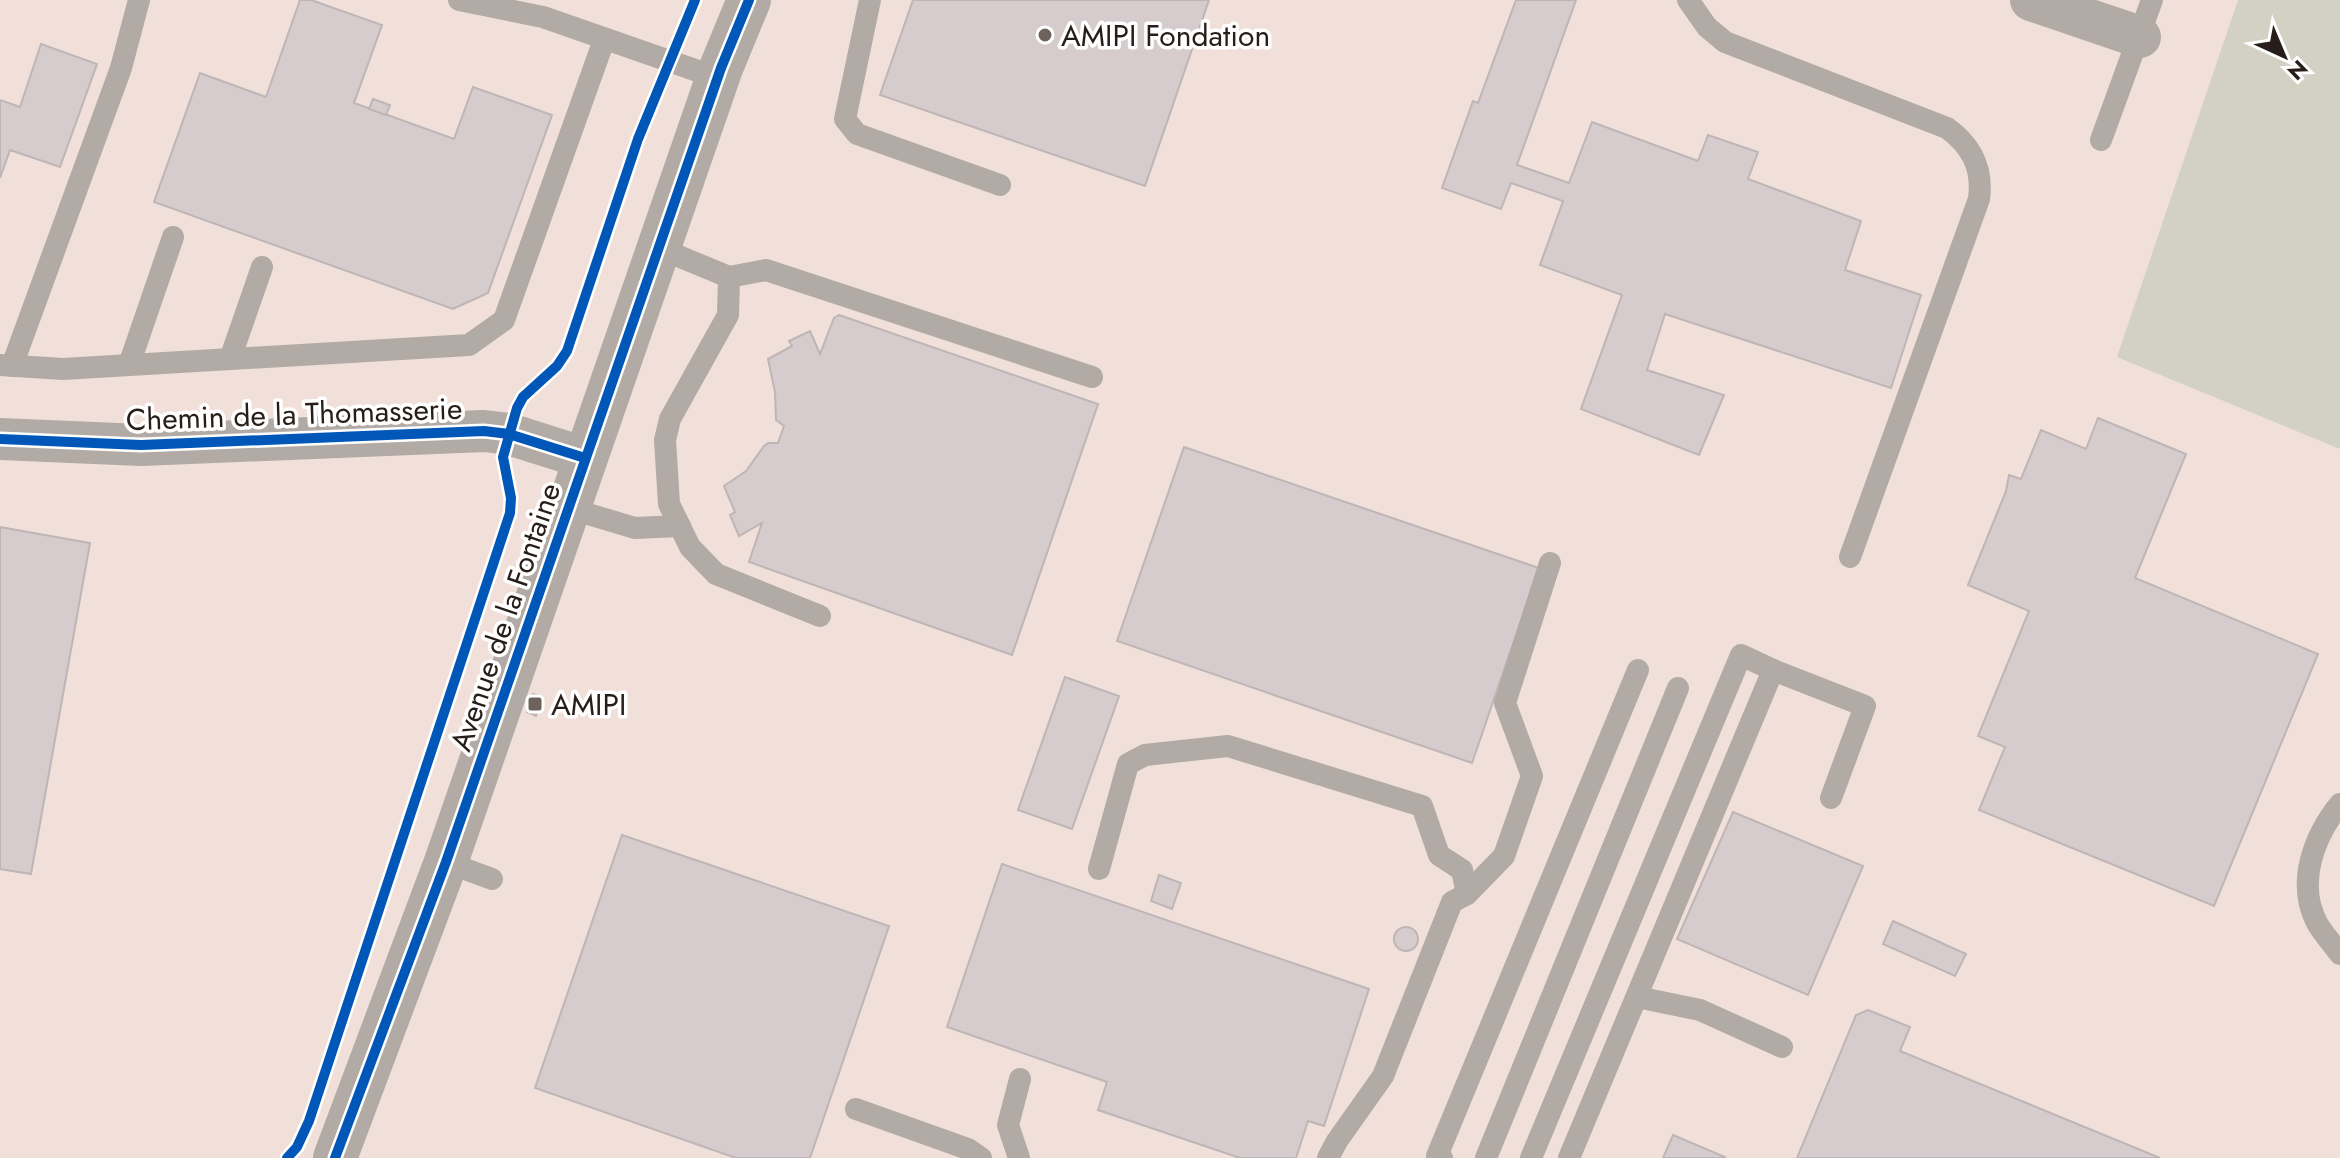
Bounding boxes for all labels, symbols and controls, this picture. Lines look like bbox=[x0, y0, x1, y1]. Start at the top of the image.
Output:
place label: AMIPI Fondation bbox=[1061, 14, 1270, 57]
north arrow bbox=[2244, 16, 2324, 96]
marker: AMIPI Fondation bbox=[1036, 26, 1054, 44]
text: N bbox=[2280, 53, 2315, 88]
street label: Chemin de la Thomasserie bbox=[125, 387, 463, 441]
street label: Avenue de la Fontaine bbox=[439, 477, 571, 757]
place label: AMIPI bbox=[551, 683, 626, 726]
marker: AMIPI bbox=[526, 695, 544, 713]

